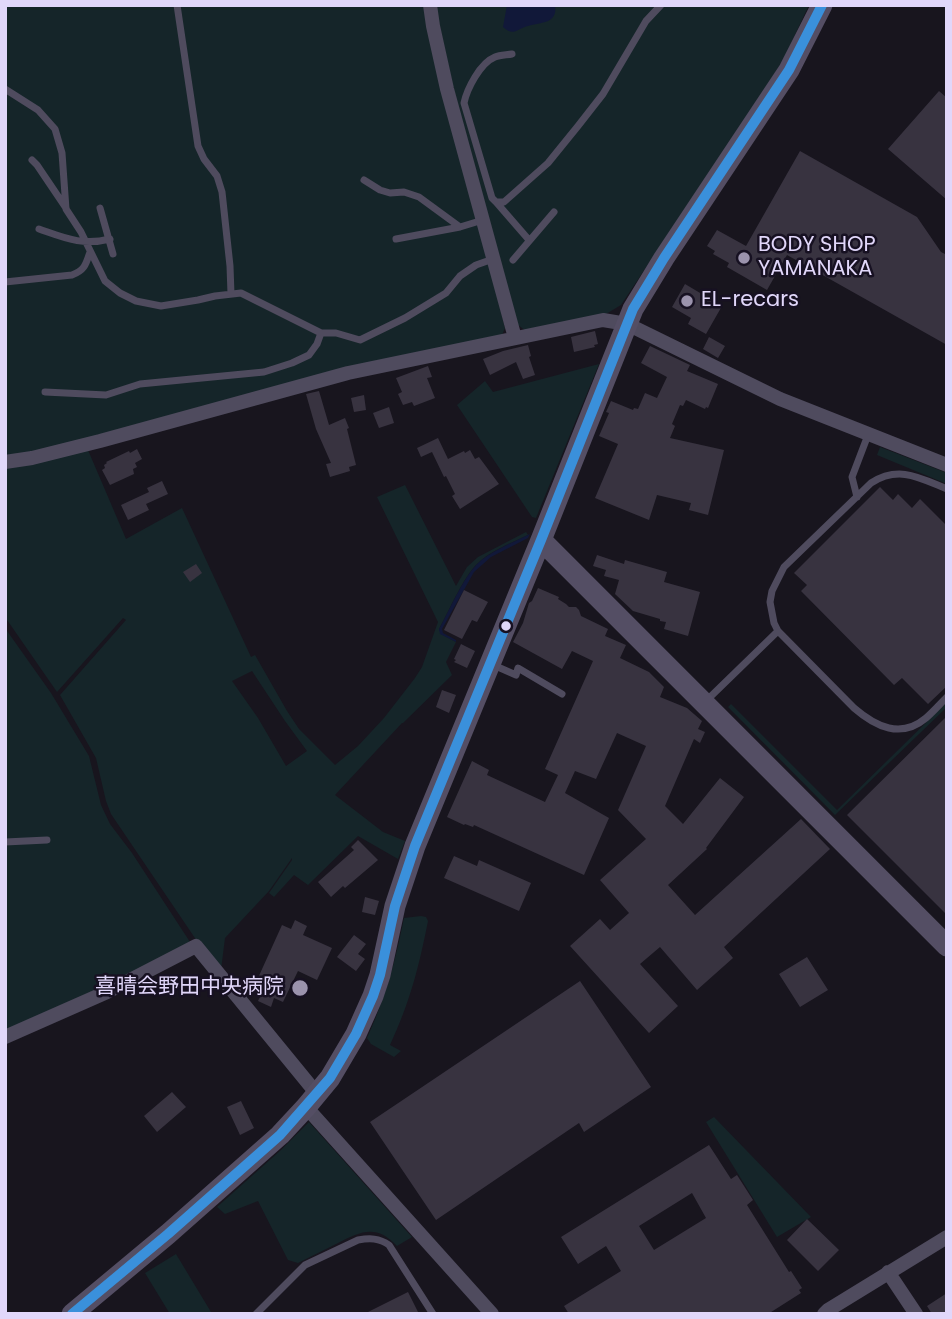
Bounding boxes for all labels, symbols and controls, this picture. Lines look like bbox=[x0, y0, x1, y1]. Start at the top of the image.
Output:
place label: BODY SHOP YAMANAKA bbox=[758, 233, 876, 283]
marker: BODY SHOP YAMANAKA bbox=[736, 250, 752, 266]
place label: EL-recars bbox=[701, 288, 799, 314]
marker: EL-recars bbox=[679, 293, 695, 309]
unlabelled marker bbox=[499, 619, 513, 633]
place label: 喜晴会野田中央病院 bbox=[95, 975, 284, 1001]
marker: 喜晴会野田中央病院 bbox=[290, 978, 310, 998]

